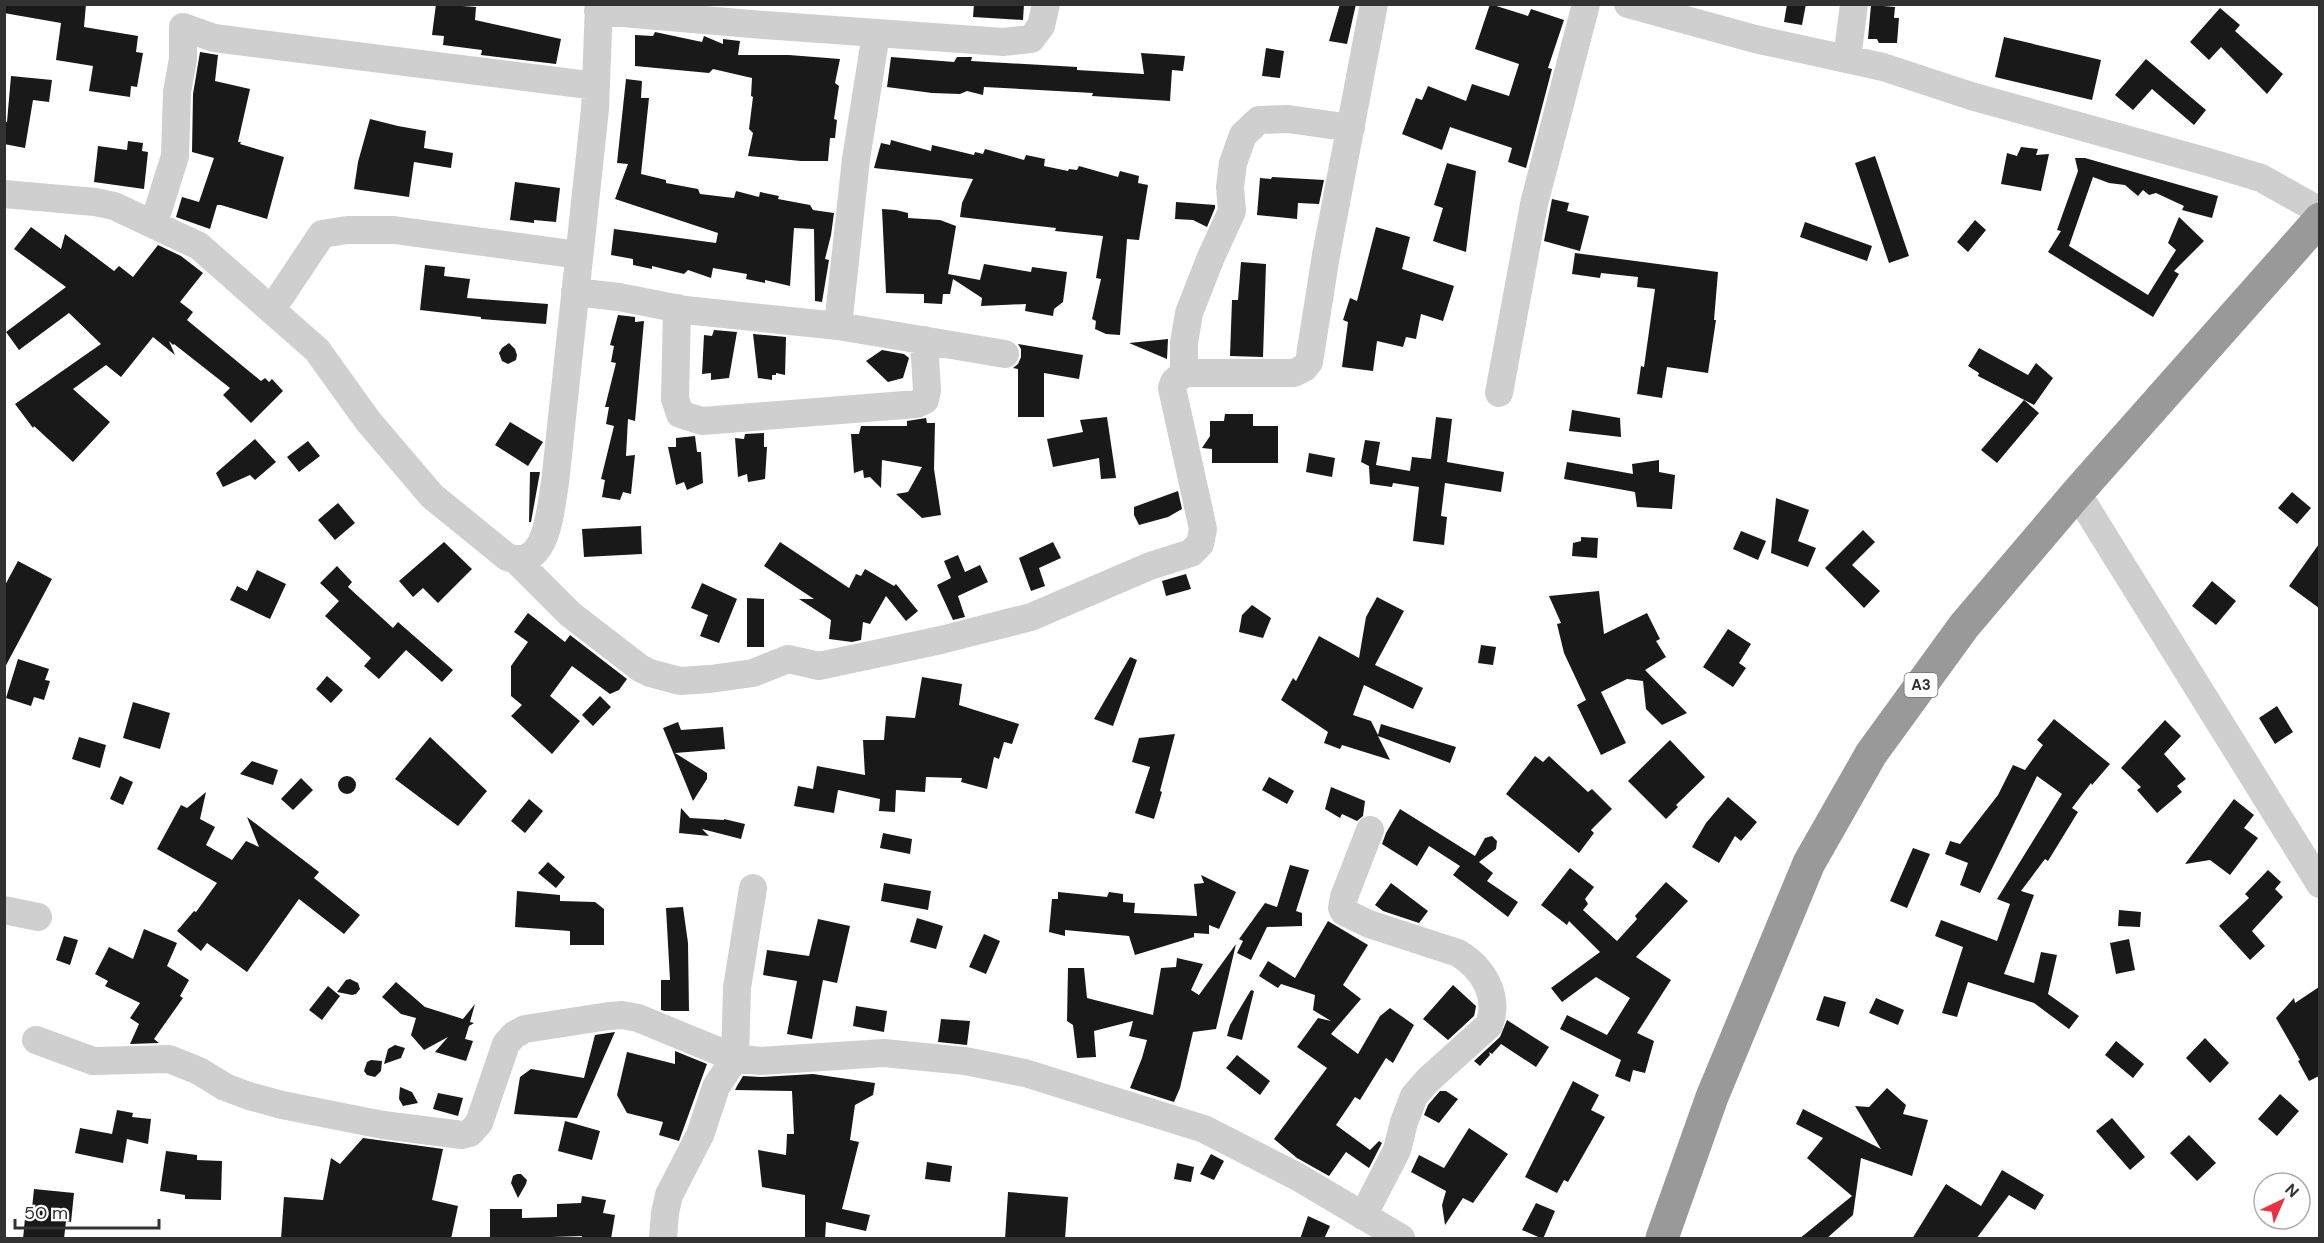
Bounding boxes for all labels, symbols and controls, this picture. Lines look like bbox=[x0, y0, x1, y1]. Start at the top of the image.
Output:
road number: A3 bbox=[1904, 673, 1938, 697]
north arrow bbox=[2252, 1171, 2312, 1231]
text: N bbox=[2281, 1179, 2304, 1202]
scale bar bbox=[15, 1192, 159, 1230]
text: 50 m bbox=[24, 1201, 68, 1225]

